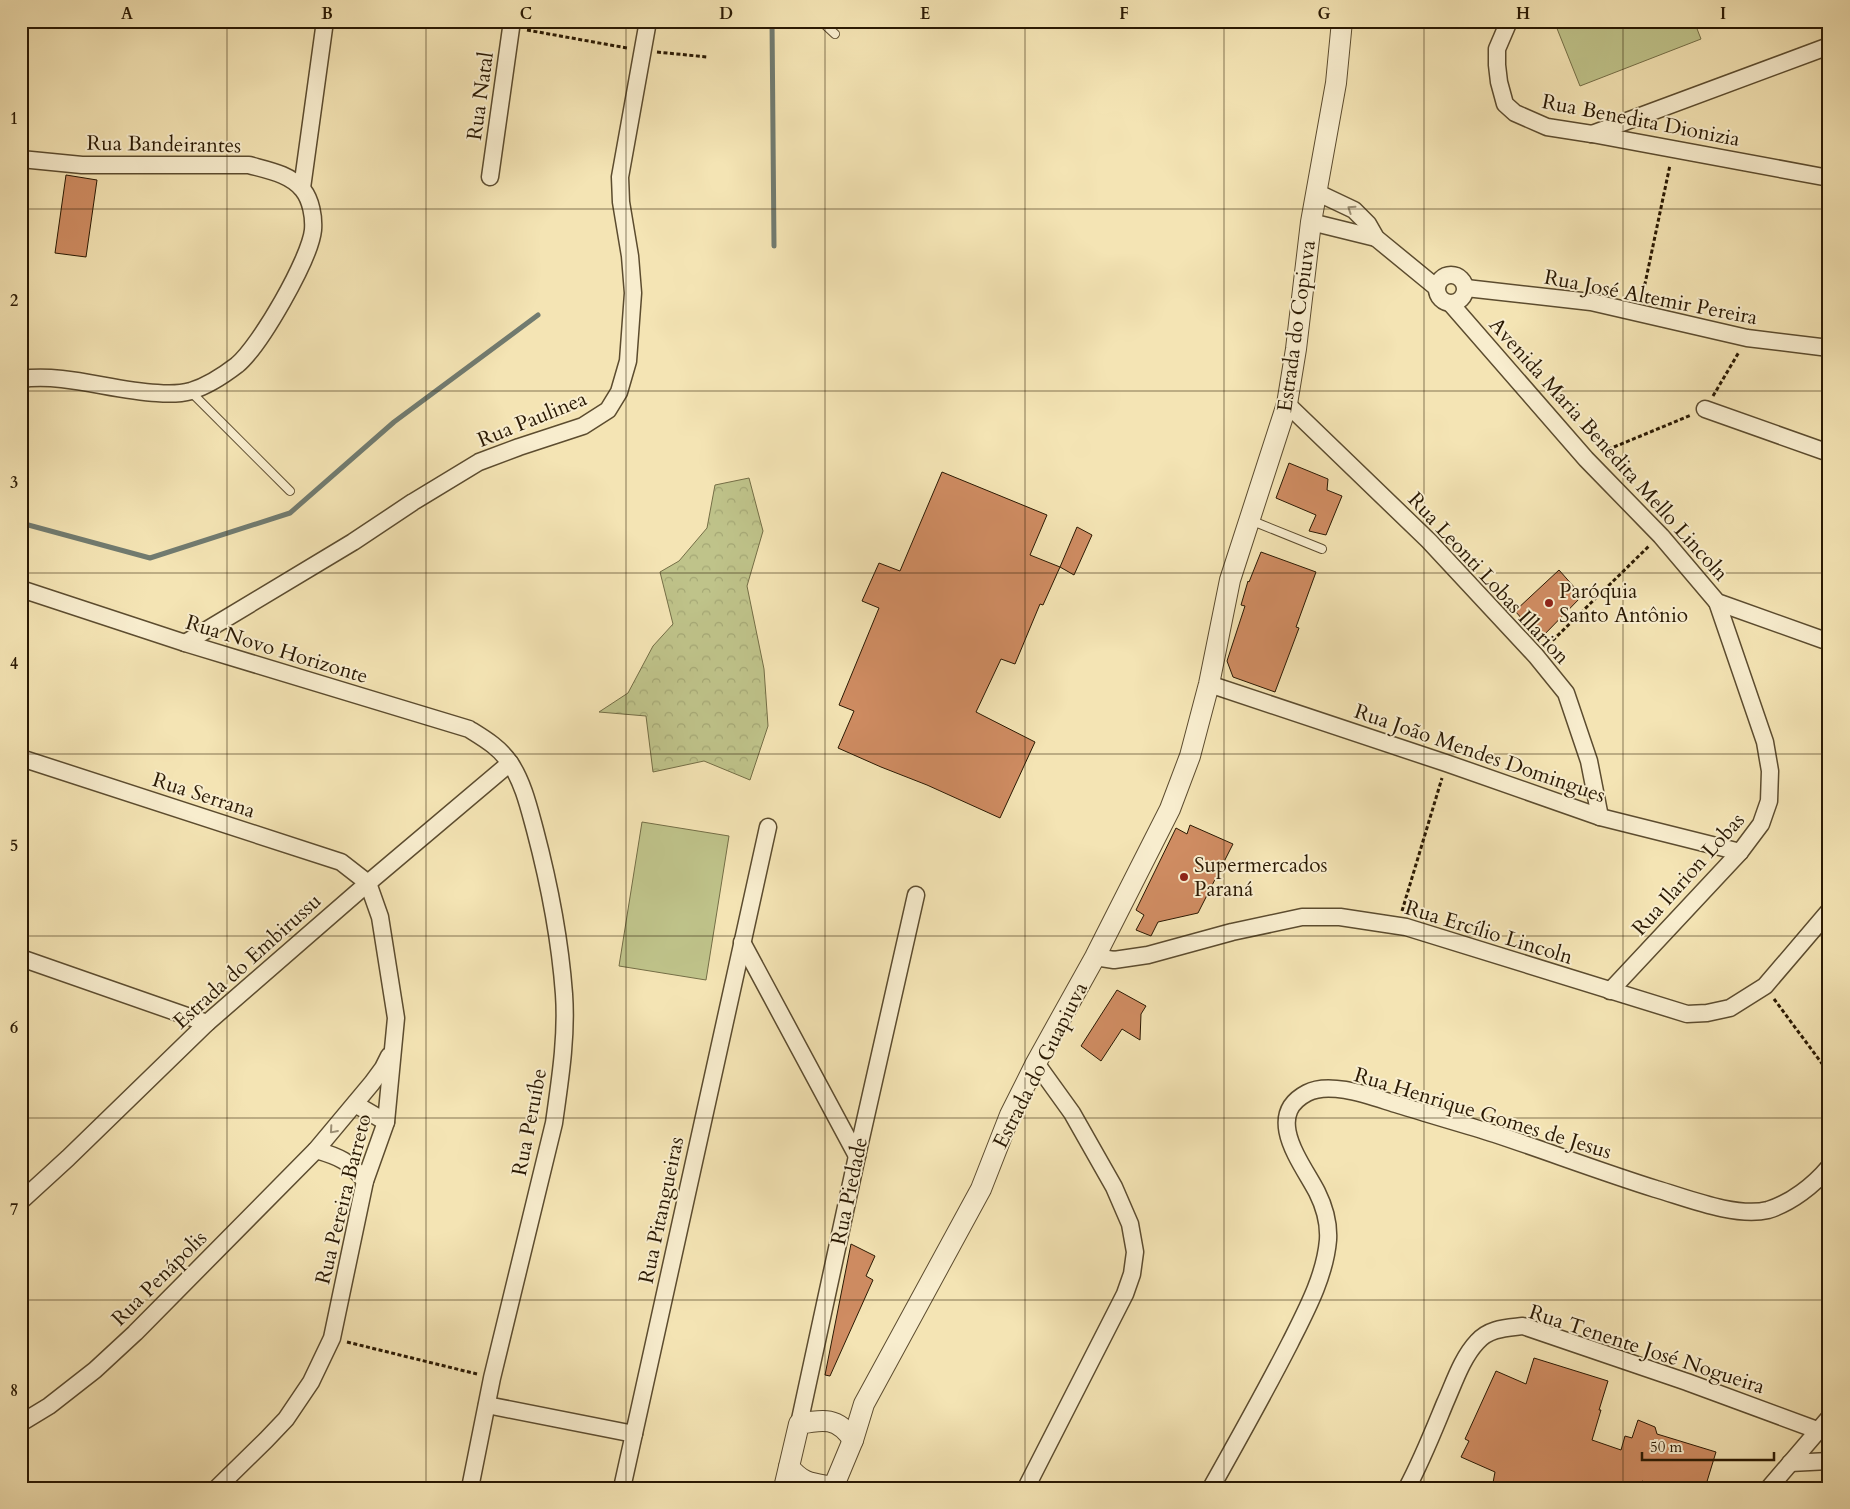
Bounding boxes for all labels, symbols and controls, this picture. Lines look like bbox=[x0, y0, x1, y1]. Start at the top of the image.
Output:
text: A bbox=[121, 3, 133, 25]
text: B bbox=[321, 3, 333, 25]
text: C bbox=[520, 3, 532, 25]
text: D bbox=[719, 3, 733, 25]
text: E bbox=[920, 3, 930, 25]
text: F bbox=[1119, 3, 1129, 25]
text: G bbox=[1317, 3, 1331, 25]
text: H bbox=[1516, 3, 1530, 25]
text: I bbox=[1720, 3, 1726, 25]
street label: Rua Natal bbox=[460, 50, 501, 142]
street label: Rua Benedita Dionizia bbox=[1539, 87, 1742, 154]
text: 1 bbox=[10, 108, 18, 130]
street label: Rua Bandeirantes bbox=[86, 129, 242, 160]
one-way arrow bbox=[1347, 206, 1357, 215]
street label: Estrada do Copiuva bbox=[1270, 238, 1323, 414]
street label: Rua José Altemir Pereira bbox=[1542, 263, 1760, 332]
text: 2 bbox=[10, 290, 18, 312]
street label: Avenida Maria Benedita Mello Lincoln bbox=[1482, 311, 1735, 587]
street label: Rua Paulinea bbox=[473, 384, 591, 455]
text: 3 bbox=[10, 472, 18, 494]
street label: Rua Leonti Lobas Illarion bbox=[1401, 486, 1576, 671]
place label: Paróquia Santo Antônio bbox=[1559, 577, 1688, 630]
marker: Paróquia Santo Antônio bbox=[1543, 597, 1555, 609]
street label: Rua Novo Horizonte bbox=[182, 608, 371, 691]
text: 4 bbox=[10, 653, 18, 675]
street label: Rua João Mendes Domingues bbox=[1350, 697, 1609, 810]
street label: Rua Serrana bbox=[149, 765, 259, 826]
street label: Rua Ilarion Lobas bbox=[1625, 807, 1751, 942]
text: 5 bbox=[10, 835, 18, 857]
place label: Supermercados Paraná bbox=[1194, 851, 1328, 904]
marker: Supermercados Paraná bbox=[1178, 871, 1190, 883]
street label: Estrada do Embirussu bbox=[167, 887, 328, 1036]
street label: Rua Ercílio Lincoln bbox=[1401, 893, 1576, 972]
street label: Estrada do Guapiuva bbox=[986, 977, 1095, 1153]
text: 6 bbox=[10, 1017, 18, 1039]
street label: Rua Henrique Gomes de Jesus bbox=[1351, 1060, 1615, 1166]
street label: Rua Peruíbe bbox=[505, 1066, 554, 1178]
street label: Rua Pereira Barreto bbox=[308, 1111, 379, 1287]
one-way arrow bbox=[330, 1124, 339, 1133]
street label: Rua Pitangueiras bbox=[632, 1134, 691, 1286]
street label: Rua Piedade bbox=[824, 1134, 875, 1248]
text: 7 bbox=[10, 1199, 18, 1221]
street label: Rua Penápolis bbox=[105, 1224, 214, 1333]
street label: Rua Tenente José Nogueira bbox=[1525, 1298, 1768, 1401]
text: 8 bbox=[10, 1380, 18, 1402]
scale bar bbox=[1642, 1429, 1775, 1461]
text: 50 m bbox=[1650, 1437, 1682, 1457]

